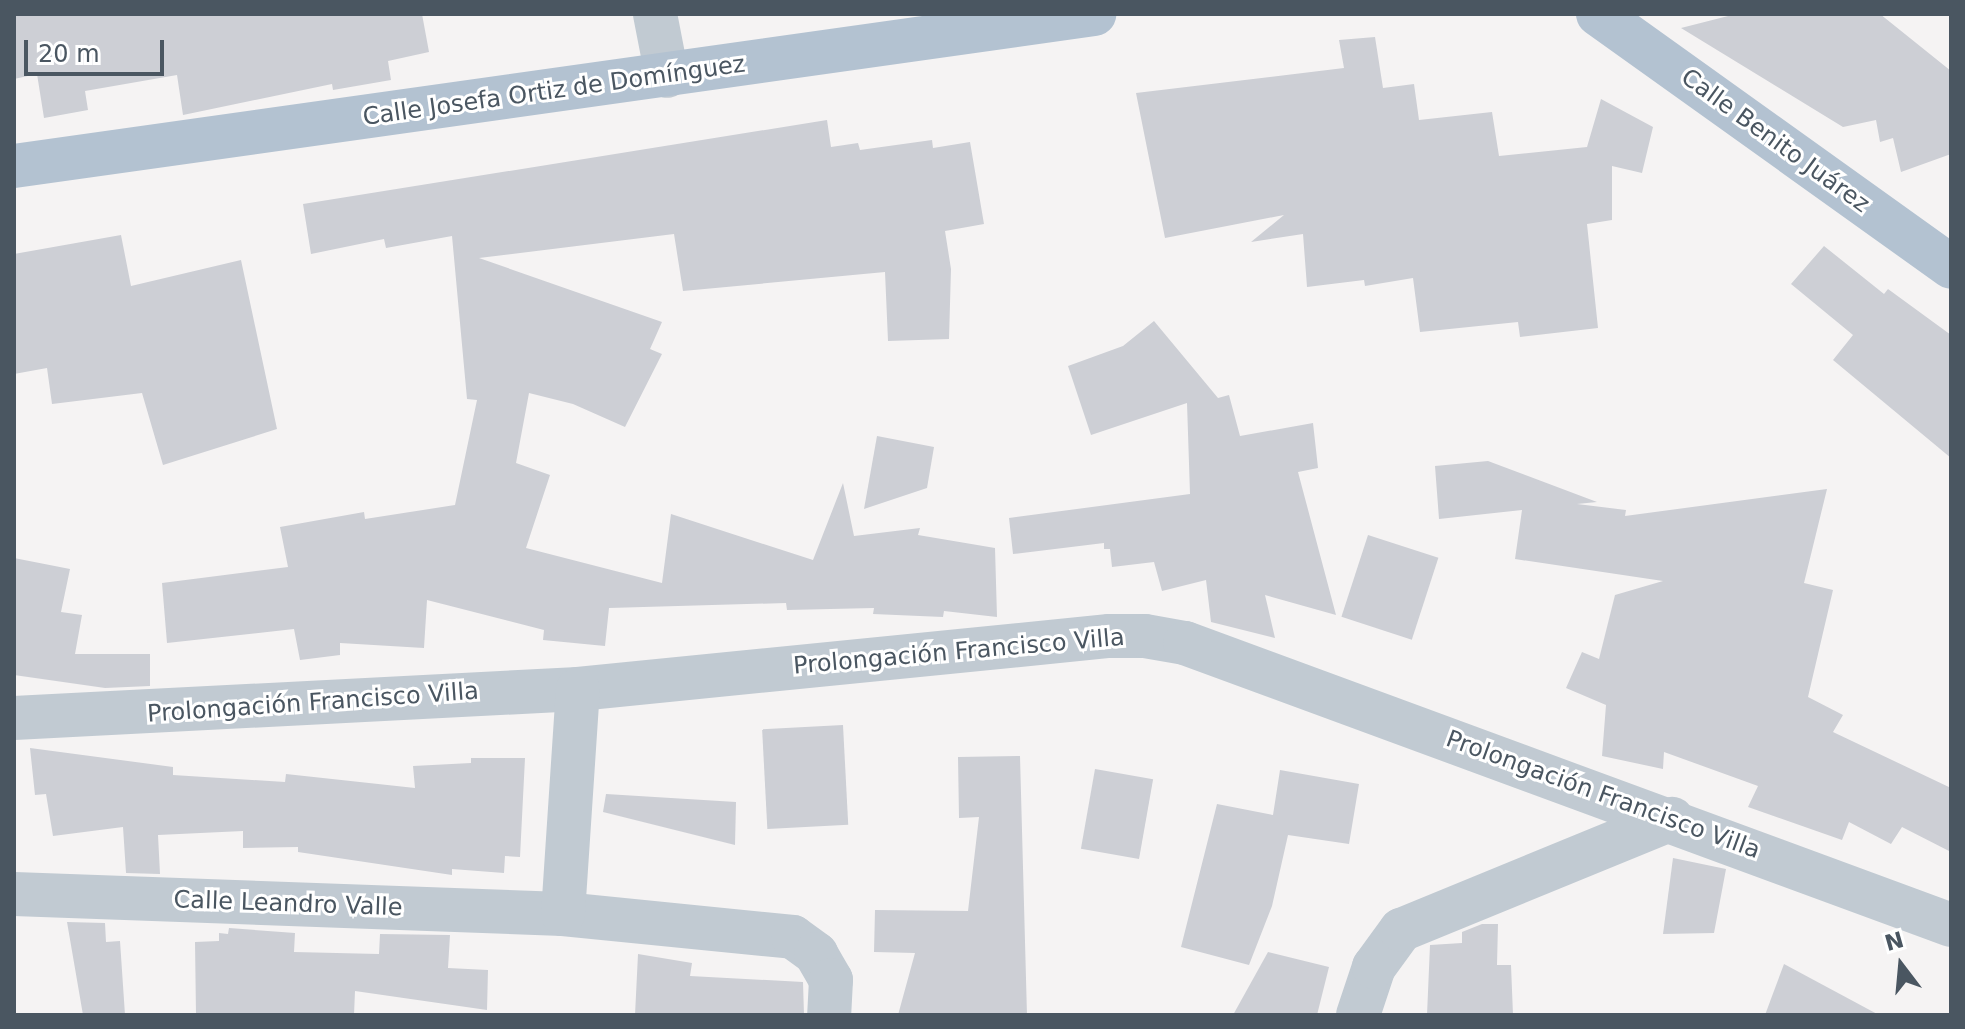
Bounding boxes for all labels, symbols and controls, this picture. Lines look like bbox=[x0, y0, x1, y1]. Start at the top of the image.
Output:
scale bar bbox=[28, 24, 168, 74]
text: 20 m bbox=[38, 40, 100, 68]
street label: Calle Josefa Ortiz de Domínguez bbox=[361, 50, 747, 132]
street label: Calle Benito Juárez bbox=[1675, 63, 1875, 219]
street label: Prolongación Francisco Villa bbox=[792, 623, 1126, 681]
street label: Prolongación Francisco Villa bbox=[146, 677, 480, 729]
street label: Prolongación Francisco Villa bbox=[1442, 725, 1764, 865]
street label: Calle Leandro Valle bbox=[173, 886, 403, 922]
north arrow bbox=[1861, 925, 1941, 1005]
text: N bbox=[1882, 927, 1907, 956]

